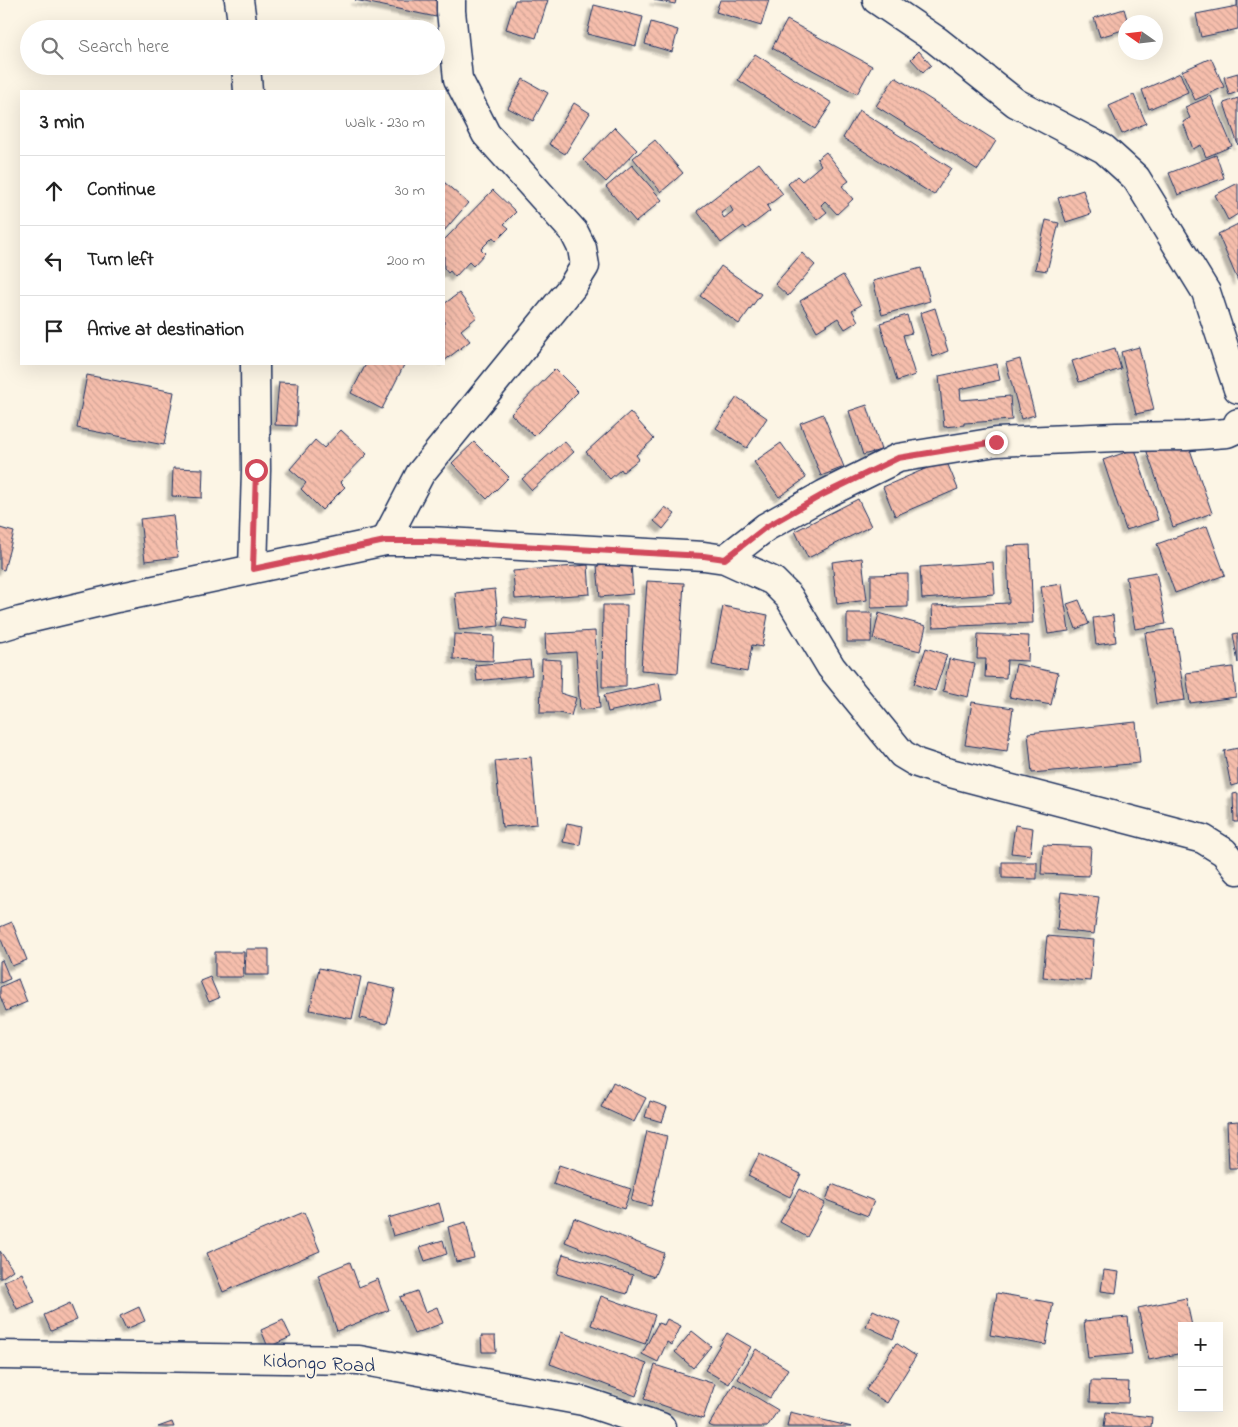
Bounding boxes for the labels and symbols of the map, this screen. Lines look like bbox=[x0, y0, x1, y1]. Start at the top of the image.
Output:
north arrow bbox=[1118, 15, 1163, 60]
route end bbox=[985, 431, 1008, 454]
route start bbox=[245, 459, 268, 482]
street label: Kidongo Road bbox=[262, 1347, 376, 1383]

